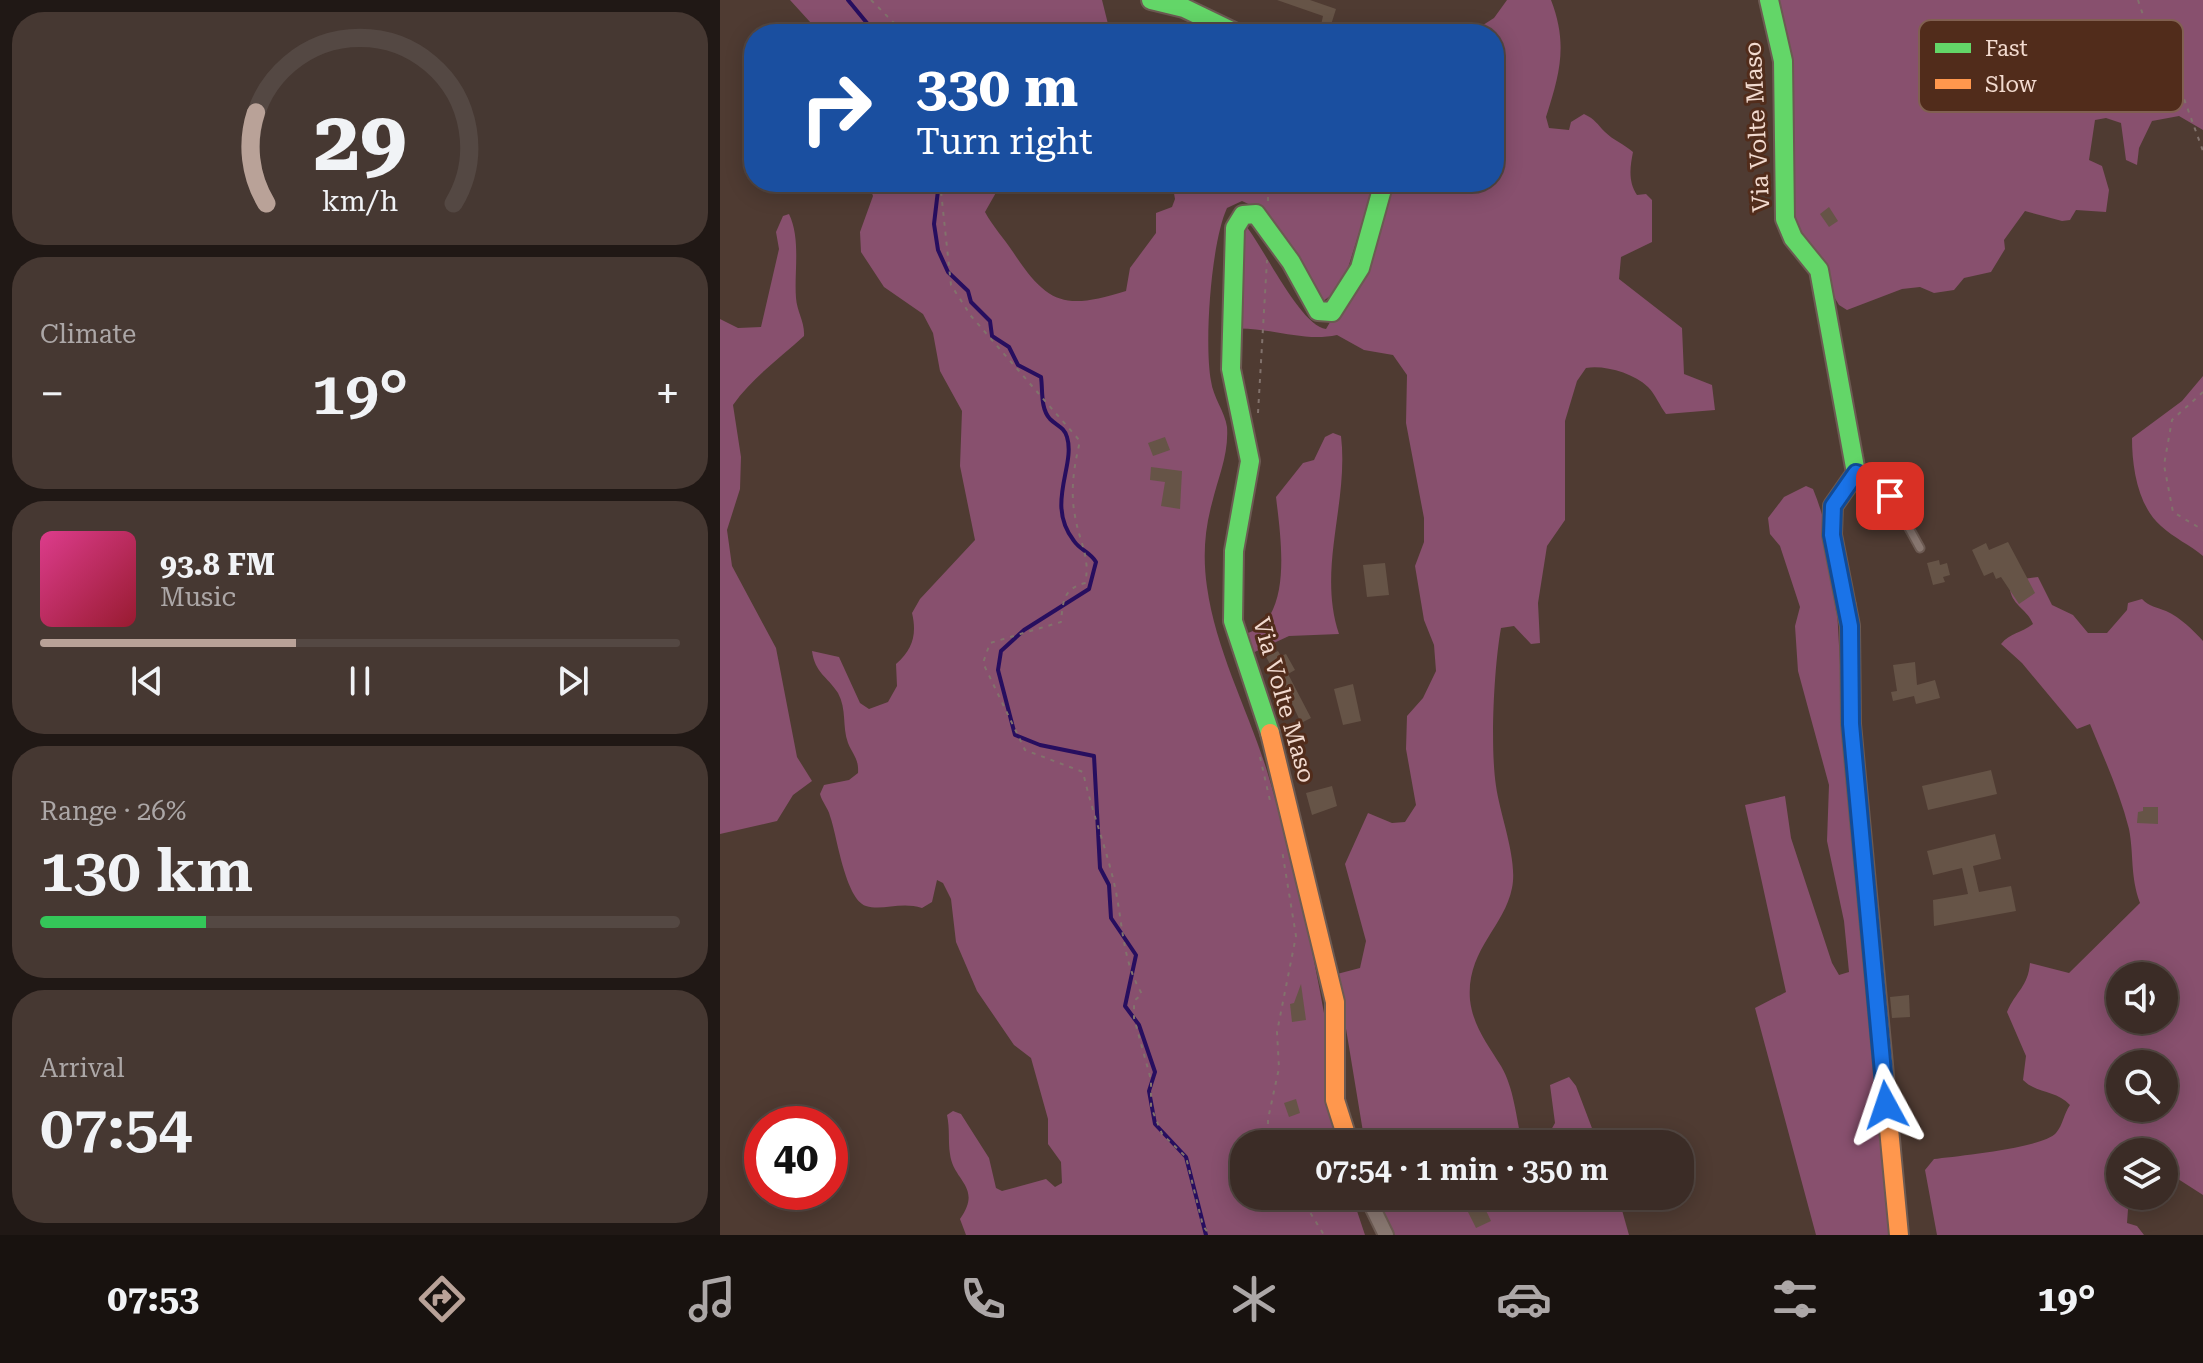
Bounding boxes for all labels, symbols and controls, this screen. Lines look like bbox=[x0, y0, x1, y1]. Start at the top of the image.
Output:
legend bbox=[1919, 20, 2183, 112]
text: Fast bbox=[1985, 36, 2028, 61]
street label: Via Volte Maso bbox=[1739, 41, 1775, 213]
text: 330 m bbox=[916, 54, 1078, 120]
icon: right bbox=[784, 56, 888, 160]
text: Slow bbox=[1985, 72, 2038, 97]
text: 29 bbox=[313, 93, 407, 190]
text: Turn right bbox=[916, 121, 1093, 163]
text: km/h bbox=[322, 184, 398, 218]
text: Climate bbox=[40, 319, 136, 349]
text: 19° bbox=[312, 358, 408, 429]
text: − bbox=[40, 368, 65, 420]
text: + bbox=[655, 368, 680, 420]
pin bbox=[1856, 462, 1924, 530]
icon: arrive bbox=[1868, 474, 1912, 518]
text: 93.8 FM bbox=[160, 547, 275, 582]
text: Music bbox=[160, 582, 236, 612]
street label: Via Volte Maso bbox=[1247, 614, 1321, 786]
icon: previous bbox=[125, 659, 169, 703]
icon: pause bbox=[338, 659, 382, 703]
icon: next bbox=[551, 659, 595, 703]
text: Range · 26% bbox=[40, 796, 186, 826]
text: 130 km bbox=[40, 835, 253, 906]
map controls bbox=[2106, 962, 2178, 1210]
button: sound bbox=[2106, 962, 2178, 1034]
button: search bbox=[2106, 1050, 2178, 1122]
text: Arrival bbox=[40, 1053, 125, 1083]
position arrow bbox=[1844, 1063, 1928, 1147]
text: 07:54 bbox=[40, 1092, 192, 1163]
speed limit sign: 40 bbox=[744, 1106, 848, 1210]
button: layers bbox=[2106, 1138, 2178, 1210]
text: 07:54 · 1 min · 350 m bbox=[1316, 1152, 1608, 1187]
icon: directions bbox=[414, 1271, 470, 1327]
icon: music bbox=[684, 1271, 740, 1327]
icon: phone bbox=[955, 1271, 1011, 1327]
icon: climate bbox=[1226, 1271, 1282, 1327]
icon: car bbox=[1496, 1271, 1552, 1327]
icon: filters bbox=[1767, 1271, 1823, 1327]
text: 07:53 bbox=[107, 1278, 199, 1320]
text: 19° bbox=[2037, 1278, 2096, 1320]

